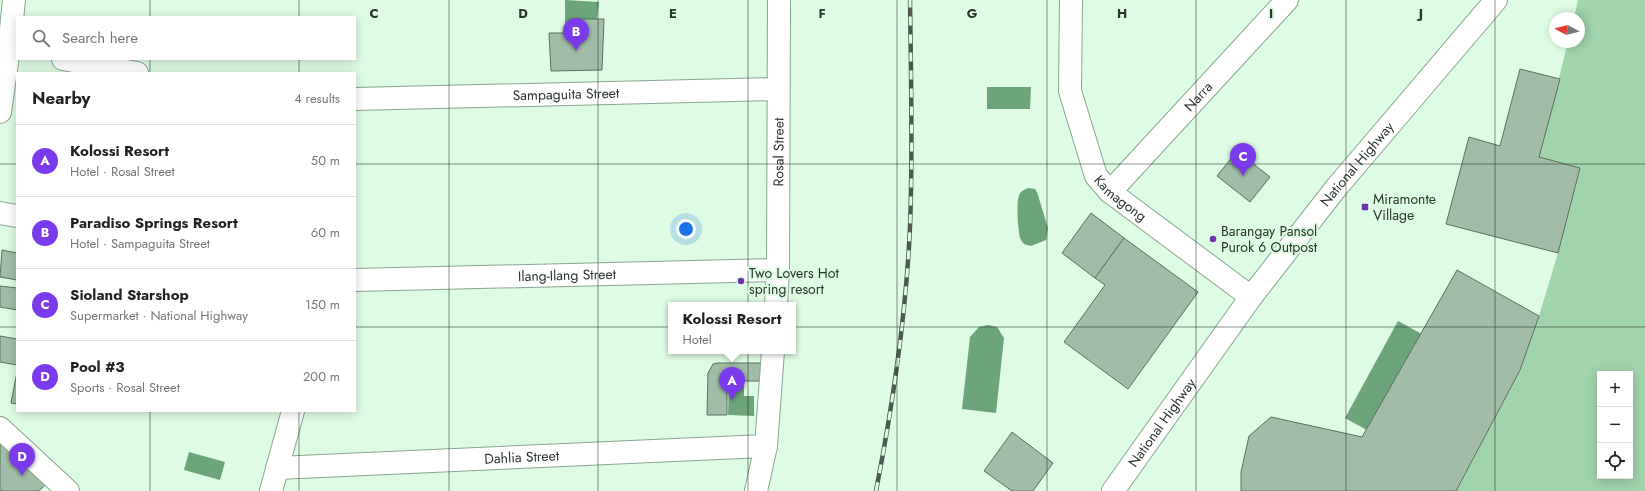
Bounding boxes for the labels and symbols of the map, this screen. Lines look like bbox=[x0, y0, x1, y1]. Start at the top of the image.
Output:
text: C bbox=[369, 4, 379, 23]
text: D bbox=[518, 4, 528, 23]
text: E bbox=[669, 4, 677, 23]
text: F bbox=[818, 4, 826, 23]
text: G bbox=[967, 4, 978, 23]
text: H bbox=[1117, 4, 1127, 23]
text: I bbox=[1269, 4, 1273, 23]
text: J bbox=[1416, 4, 1423, 23]
north arrow bbox=[1549, 12, 1585, 48]
pin: B bbox=[563, 18, 589, 51]
street label: Narra bbox=[1179, 77, 1217, 116]
street label: Sampaguita Street bbox=[512, 83, 620, 105]
street label: Rosal Street bbox=[768, 117, 789, 186]
street label: National Highway bbox=[1315, 117, 1399, 211]
pin: C bbox=[1230, 143, 1256, 176]
street label: Kamagong bbox=[1089, 171, 1151, 226]
place label: Miramonte Village bbox=[1373, 189, 1436, 225]
marker: Miramonte Village bbox=[1360, 202, 1370, 212]
your location bbox=[676, 219, 696, 239]
place label: Barangay Pansol Purok 6 Outpost bbox=[1221, 221, 1318, 257]
marker: Barangay Pansol Purok 6 Outpost bbox=[1208, 234, 1218, 244]
place label: Two Lovers Hot spring resort bbox=[749, 263, 839, 299]
street label: Ilang-Ilang Street bbox=[518, 264, 617, 286]
marker: Two Lovers Hot spring resort bbox=[736, 276, 746, 286]
pin: A bbox=[719, 367, 745, 400]
street label: National Highway bbox=[1123, 373, 1201, 471]
pin: D bbox=[9, 443, 35, 476]
street label: Dahlia Street bbox=[484, 445, 560, 469]

